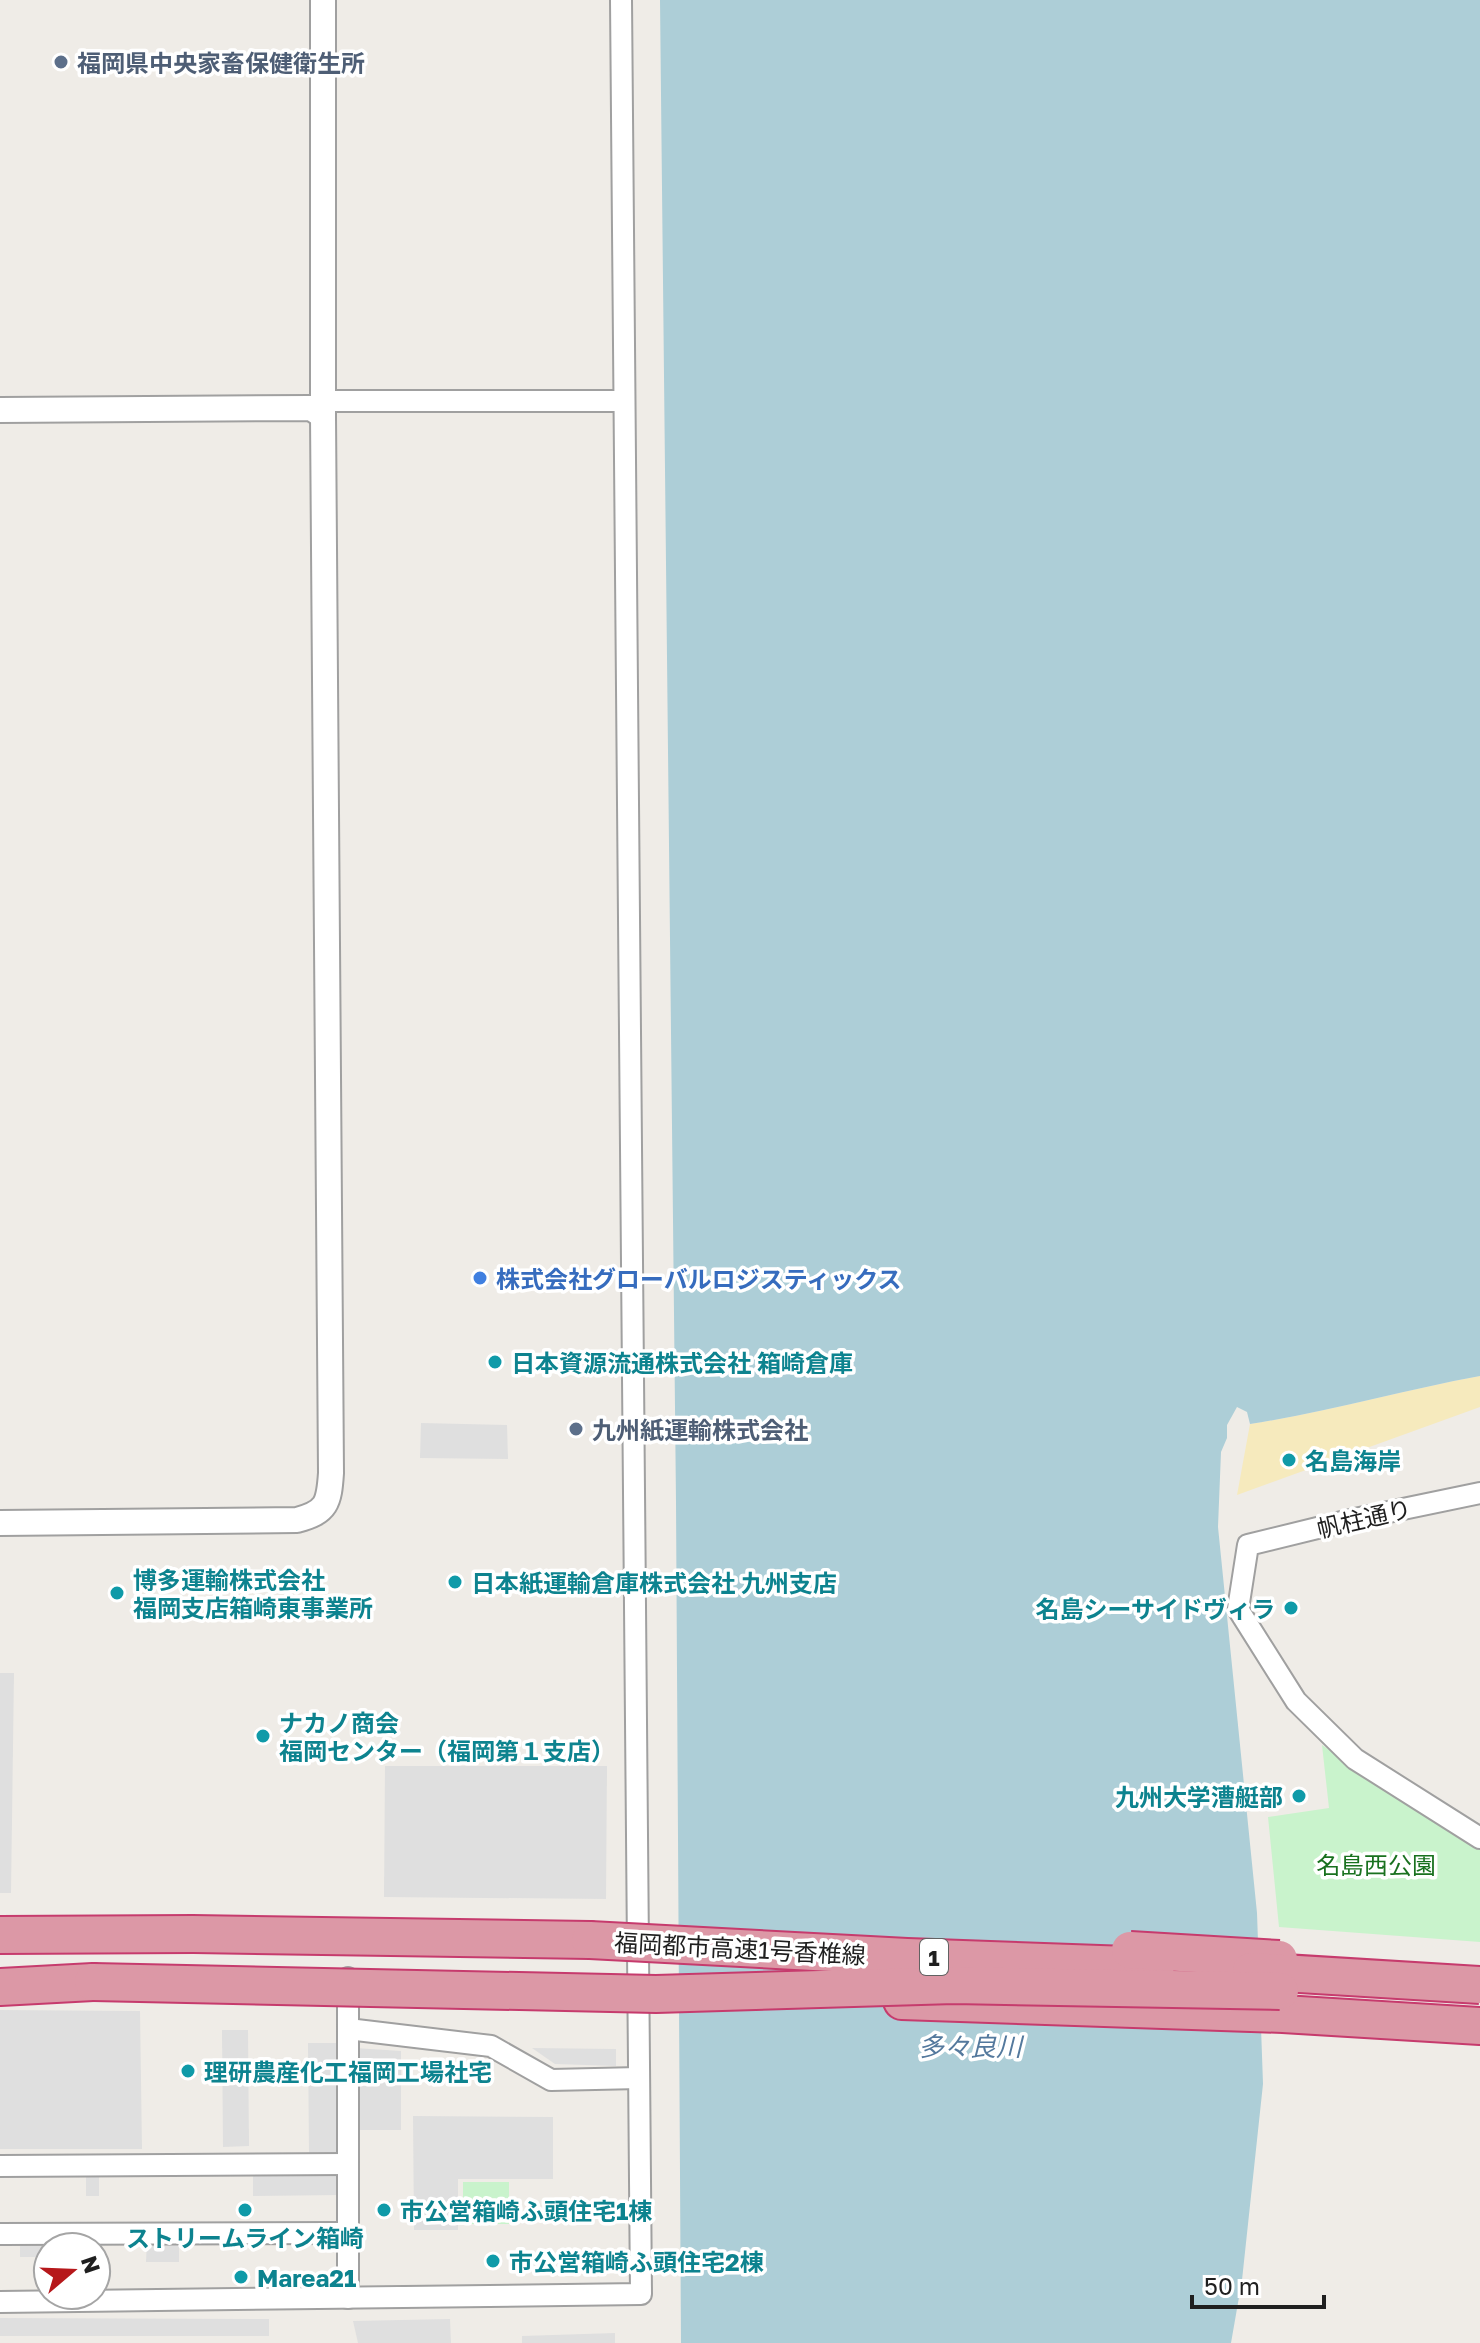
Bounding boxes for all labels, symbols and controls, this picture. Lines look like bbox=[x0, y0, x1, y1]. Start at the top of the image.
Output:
place label: 福岡県中央家畜保健衛生所 bbox=[77, 48, 365, 77]
marker: 福岡県中央家畜保健衛生所 bbox=[52, 53, 70, 71]
place label: 株式会社グローバルロジスティックス bbox=[496, 1264, 902, 1293]
marker: 株式会社グローバルロジスティックス bbox=[471, 1269, 489, 1287]
place label: 日本資源流通株式会社 箱崎倉庫 bbox=[511, 1348, 853, 1377]
marker: 日本資源流通株式会社 箱崎倉庫 bbox=[486, 1353, 504, 1371]
place label: 九州紙運輸株式会社 bbox=[592, 1415, 808, 1444]
marker: 九州紙運輸株式会社 bbox=[567, 1420, 585, 1438]
place label: 名島海岸 bbox=[1305, 1446, 1401, 1475]
marker: 名島海岸 bbox=[1280, 1451, 1298, 1469]
street label: 帆柱通り bbox=[1314, 1493, 1414, 1543]
place label: 博多運輸株式会社 福岡支店箱崎東事業所 bbox=[133, 1565, 373, 1622]
place label: 日本紙運輸倉庫株式会社 九州支店 bbox=[471, 1568, 837, 1597]
marker: 日本紙運輸倉庫株式会社 九州支店 bbox=[446, 1573, 464, 1591]
marker: 博多運輸株式会社 福岡支店箱崎東事業所 bbox=[108, 1584, 126, 1602]
place label: 名島シーサイドヴィラ bbox=[1035, 1594, 1275, 1623]
marker: 名島シーサイドヴィラ bbox=[1282, 1599, 1300, 1617]
place label: ナカノ商会 福岡センター（福岡第１支店） bbox=[279, 1708, 615, 1765]
marker: ナカノ商会 福岡センター（福岡第１支店） bbox=[254, 1727, 272, 1745]
place label: 九州大学漕艇部 bbox=[1115, 1782, 1283, 1811]
marker: 九州大学漕艇部 bbox=[1290, 1787, 1308, 1805]
park label: 名島西公園 bbox=[1316, 1850, 1436, 1879]
street label: 福岡都市高速1号香椎線 bbox=[614, 1927, 866, 1969]
road number: 1 bbox=[920, 1939, 948, 1975]
water label: 多々良川 bbox=[918, 2031, 1025, 2062]
place label: 理研農産化工福岡工場社宅 bbox=[204, 2057, 492, 2086]
marker: 理研農産化工福岡工場社宅 bbox=[179, 2062, 197, 2080]
place label: 市公営箱崎ふ頭住宅1棟 bbox=[400, 2196, 652, 2225]
marker: ストリームライン箱崎 bbox=[236, 2201, 254, 2219]
marker: 市公営箱崎ふ頭住宅1棟 bbox=[375, 2201, 393, 2219]
place label: ストリームライン箱崎 bbox=[126, 2223, 364, 2252]
north arrow bbox=[32, 2231, 112, 2311]
place label: 市公営箱崎ふ頭住宅2棟 bbox=[509, 2247, 764, 2276]
text: N bbox=[76, 2252, 107, 2277]
marker: 市公営箱崎ふ頭住宅2棟 bbox=[484, 2252, 502, 2270]
scale bar bbox=[1192, 2259, 1324, 2309]
place label: Marea21 bbox=[257, 2263, 356, 2292]
marker: Marea21 bbox=[232, 2268, 250, 2286]
text: 50 m bbox=[1204, 2271, 1260, 2300]

